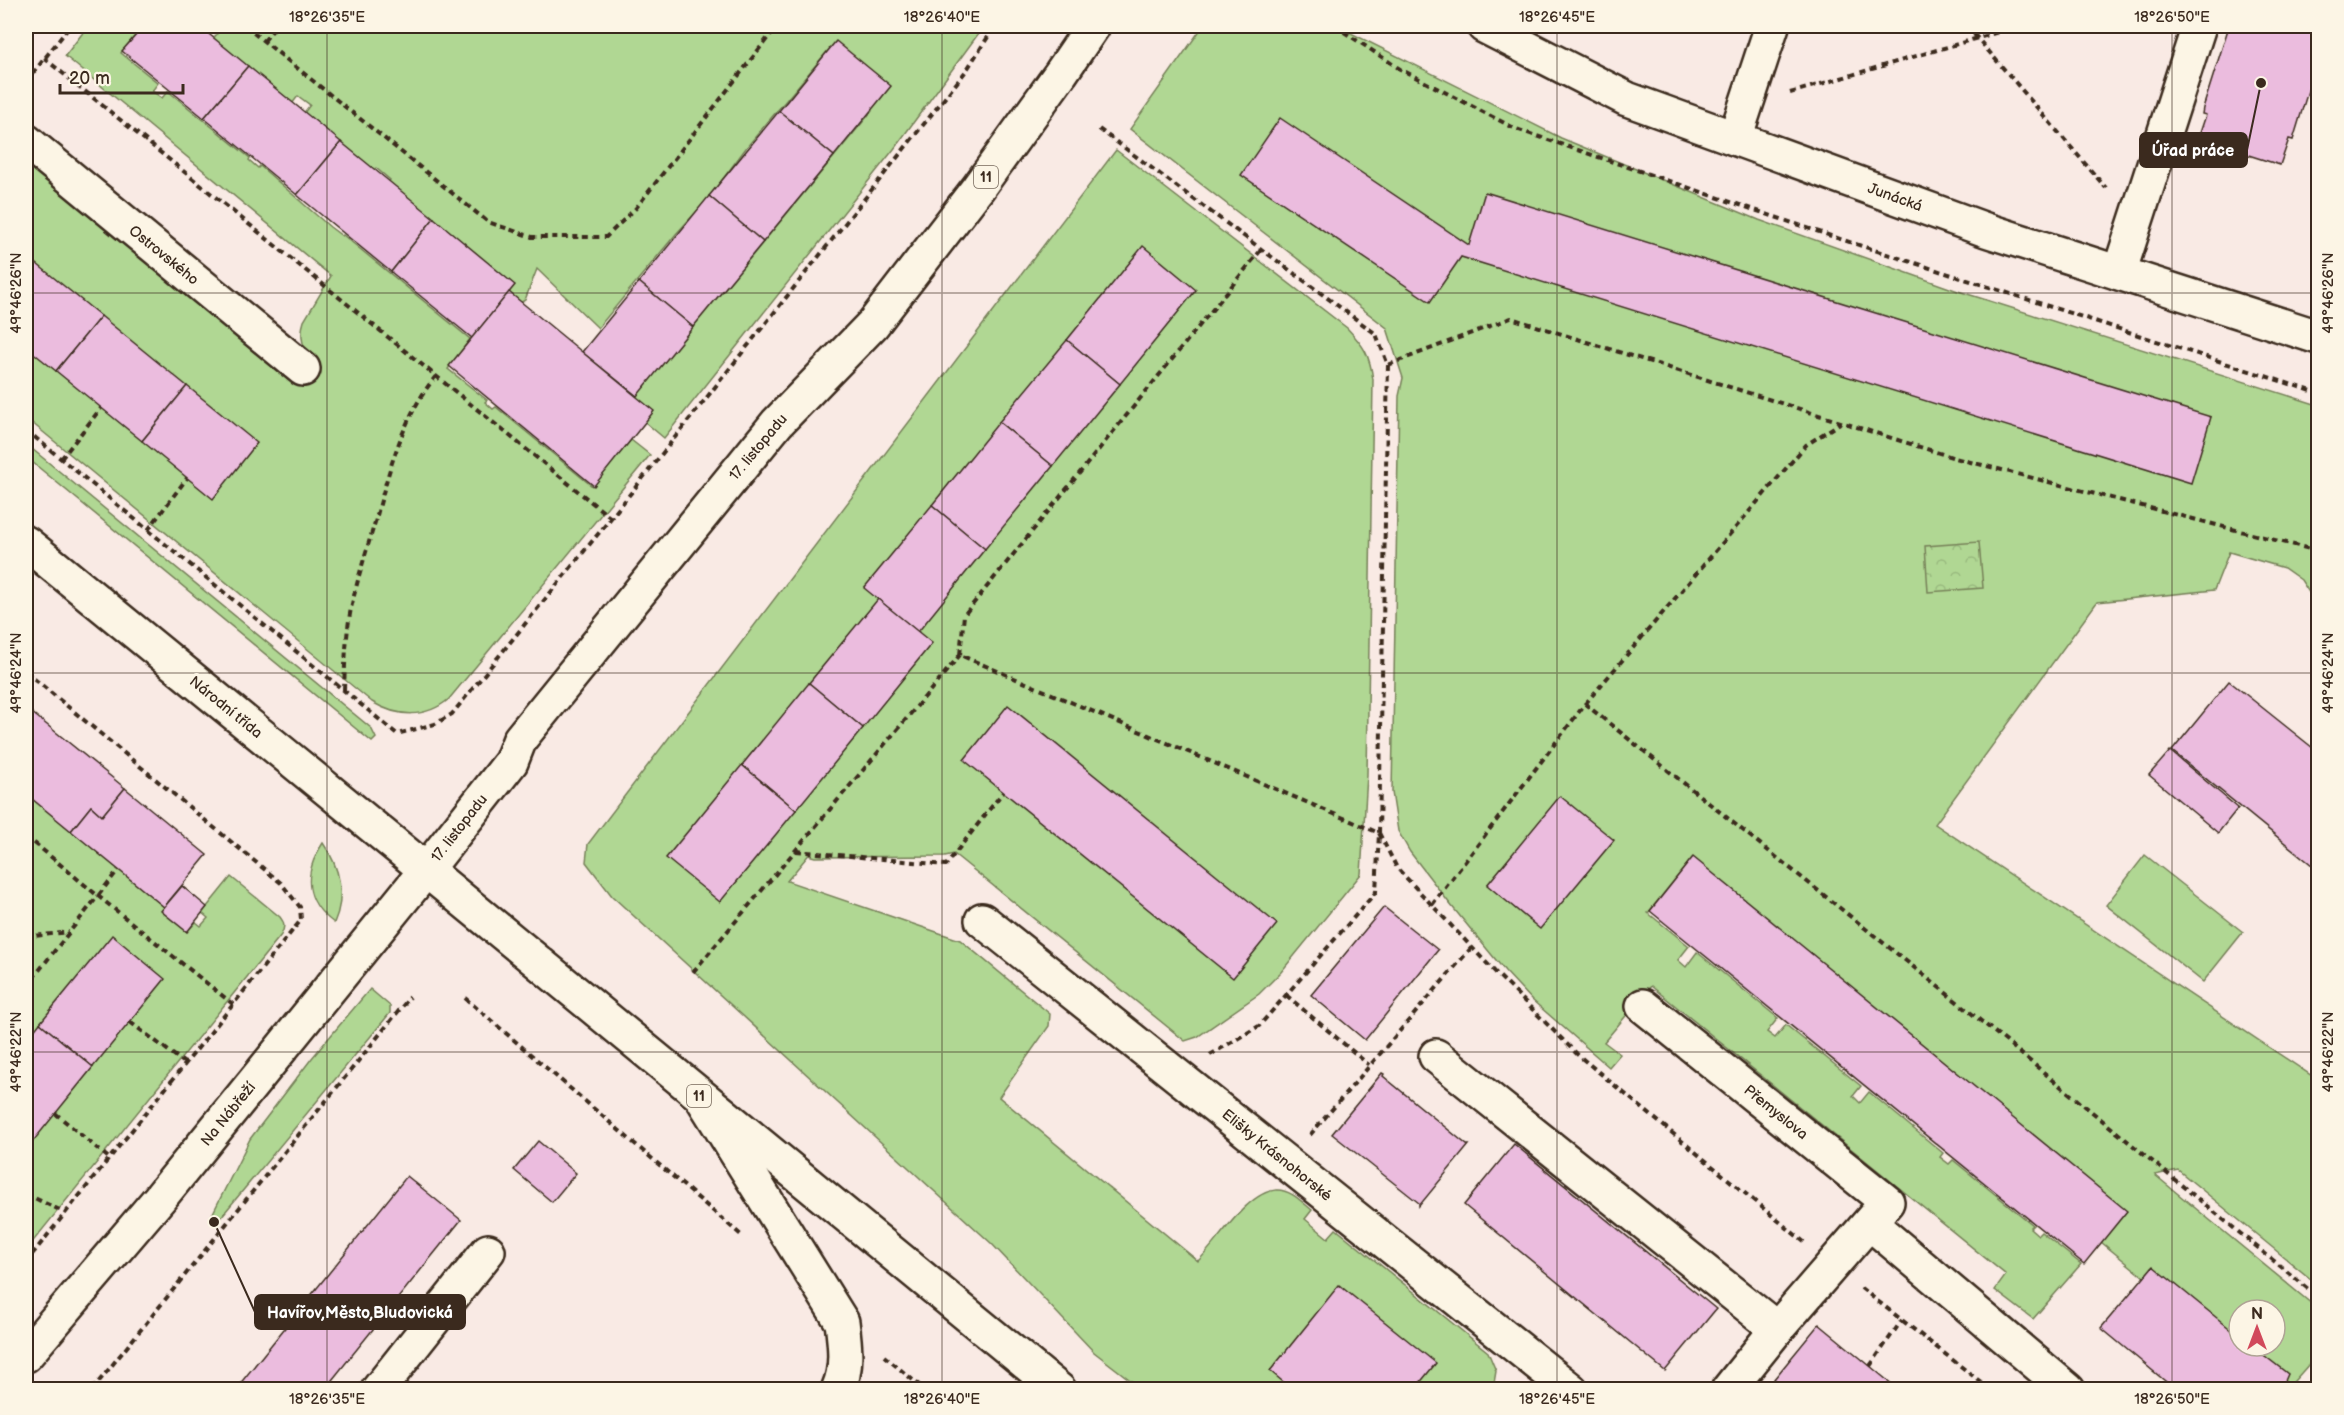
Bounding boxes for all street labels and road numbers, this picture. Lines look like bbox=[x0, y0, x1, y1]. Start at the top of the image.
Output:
road number: 11 bbox=[974, 166, 998, 188]
street label: Junácká bbox=[1865, 179, 1925, 216]
street label: Ostrovského bbox=[125, 221, 203, 289]
street label: 17. listopadu bbox=[725, 410, 792, 485]
street label: Národní třída bbox=[185, 672, 266, 743]
street label: 17. listopadu bbox=[427, 790, 492, 866]
street label: Na Nábřeží bbox=[197, 1078, 260, 1150]
street label: Přemyslova bbox=[1740, 1081, 1812, 1144]
road number: 11 bbox=[687, 1085, 711, 1107]
street label: Elišky Krásnohorské bbox=[1218, 1105, 1336, 1206]

